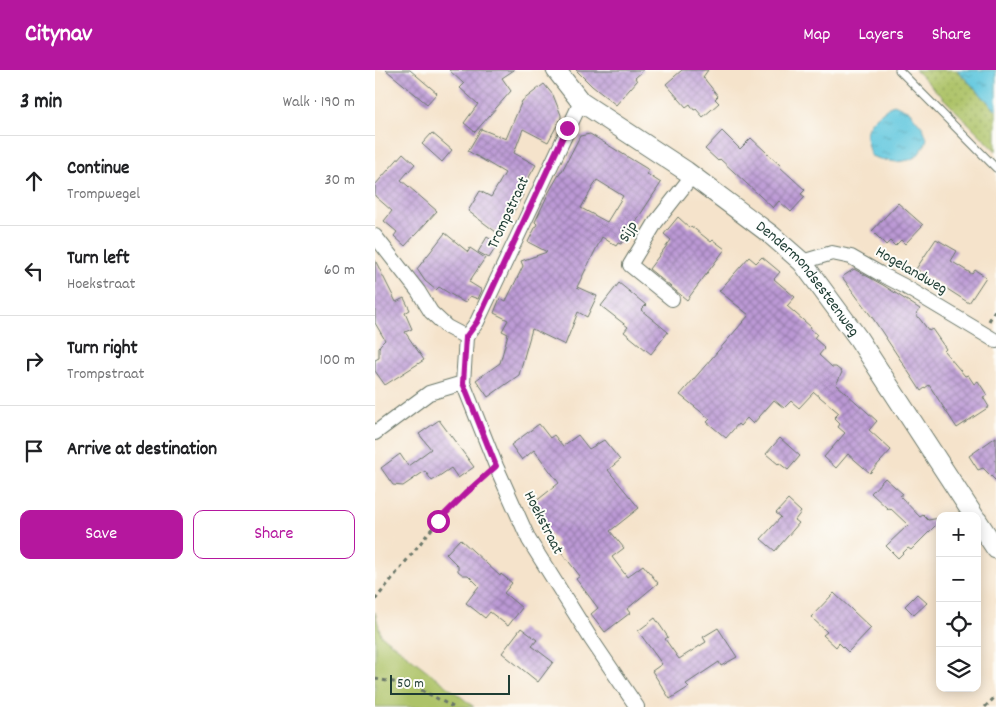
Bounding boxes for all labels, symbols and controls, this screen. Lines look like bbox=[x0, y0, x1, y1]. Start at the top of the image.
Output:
text: Citynav bbox=[25, 18, 92, 52]
text: Map bbox=[803, 23, 830, 48]
text: Layers bbox=[858, 23, 904, 48]
text: Share bbox=[932, 23, 971, 48]
text: 3 min bbox=[20, 88, 62, 118]
text: Walk · 190 m bbox=[283, 91, 355, 114]
route end bbox=[556, 117, 579, 140]
text: Continue bbox=[67, 156, 129, 183]
icon: ahead bbox=[20, 167, 48, 195]
text: 30 m bbox=[325, 169, 355, 192]
street label: Trompstraat bbox=[482, 173, 536, 253]
text: Trompwegel bbox=[67, 183, 140, 206]
street label: Dendermondsesteenweg bbox=[751, 215, 865, 342]
street label: Sijp bbox=[614, 217, 644, 247]
street label: Hogelandweg bbox=[871, 241, 951, 301]
text: Turn left bbox=[67, 246, 130, 273]
icon: left bbox=[20, 257, 48, 285]
text: 60 m bbox=[324, 259, 355, 282]
text: Hoekstraat bbox=[67, 273, 135, 296]
text: Turn right bbox=[67, 336, 138, 363]
icon: right bbox=[20, 347, 48, 375]
text: 100 m bbox=[319, 349, 355, 372]
text: Trompstraat bbox=[67, 363, 144, 386]
icon: arrive bbox=[20, 437, 48, 465]
text: Arrive at destination bbox=[67, 437, 217, 464]
street label: Hoekstraat bbox=[517, 487, 569, 559]
button: Save bbox=[20, 510, 183, 559]
button: Share bbox=[193, 510, 355, 559]
route start bbox=[427, 510, 450, 533]
map controls bbox=[936, 512, 981, 692]
button: + bbox=[936, 512, 981, 557]
button: − bbox=[936, 557, 981, 602]
button: locate bbox=[936, 602, 981, 647]
button: layers bbox=[936, 647, 981, 692]
scale bar bbox=[390, 672, 510, 695]
text: 50 m bbox=[397, 674, 424, 694]

